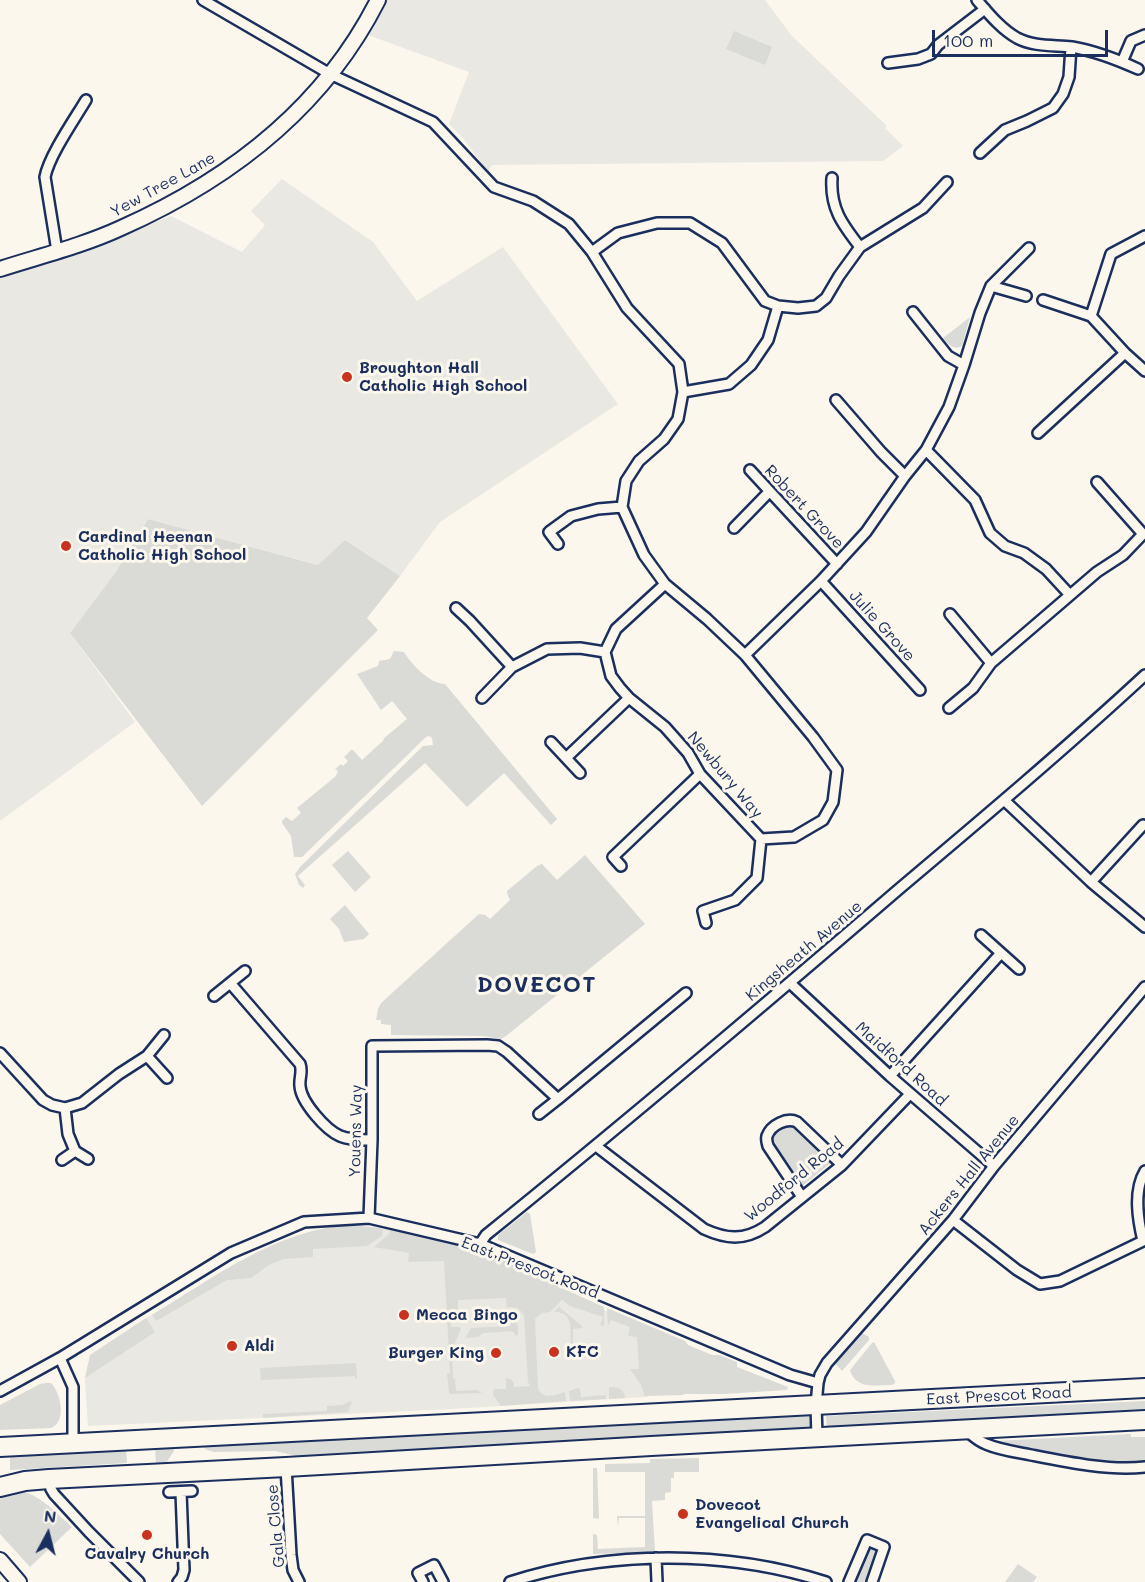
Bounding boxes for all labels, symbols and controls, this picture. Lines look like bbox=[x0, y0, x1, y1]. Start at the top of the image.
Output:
scale bar bbox=[935, 18, 1110, 56]
text: 100 m bbox=[943, 28, 993, 52]
street label: Yew Tree Lane bbox=[107, 148, 219, 222]
place label: Broughton Hall Catholic High School bbox=[359, 358, 527, 396]
marker: Broughton Hall Catholic High School bbox=[340, 370, 354, 384]
street label: Robert Grove bbox=[760, 461, 848, 553]
place label: Cardinal Heenan Catholic High School bbox=[78, 527, 246, 565]
marker: Cardinal Heenan Catholic High School bbox=[59, 539, 73, 553]
street label: Julie Grove bbox=[845, 586, 919, 666]
street label: Newbury Way bbox=[683, 728, 767, 822]
street label: Kingsheath Avenue bbox=[742, 897, 866, 1005]
district label: DOVECOT bbox=[477, 972, 597, 998]
street label: Maidford Road bbox=[851, 1018, 951, 1110]
street label: Youens Way bbox=[346, 1084, 366, 1178]
street label: Ackers Hall Avenue bbox=[914, 1111, 1024, 1239]
street label: Woodford Road bbox=[741, 1134, 847, 1226]
street label: East Prescot Road bbox=[459, 1233, 601, 1303]
place label: Mecca Bingo bbox=[416, 1305, 518, 1325]
marker: Mecca Bingo bbox=[397, 1308, 411, 1322]
place label: Aldi bbox=[244, 1336, 275, 1356]
marker: Aldi bbox=[225, 1339, 239, 1353]
place label: KFC bbox=[566, 1342, 599, 1362]
place label: Burger King bbox=[388, 1343, 484, 1363]
marker: KFC bbox=[547, 1345, 561, 1359]
marker: Burger King bbox=[489, 1346, 503, 1360]
street label: East Prescot Road bbox=[926, 1383, 1072, 1409]
street label: Gala Close bbox=[263, 1484, 289, 1568]
place label: Dovecot Evangelical Church bbox=[695, 1495, 849, 1533]
north arrow bbox=[18, 1504, 78, 1564]
text: N bbox=[43, 1504, 58, 1527]
marker: Dovecot Evangelical Church bbox=[676, 1507, 690, 1521]
marker: Cavalry Church bbox=[140, 1528, 154, 1542]
place label: Cavalry Church bbox=[85, 1544, 209, 1564]

